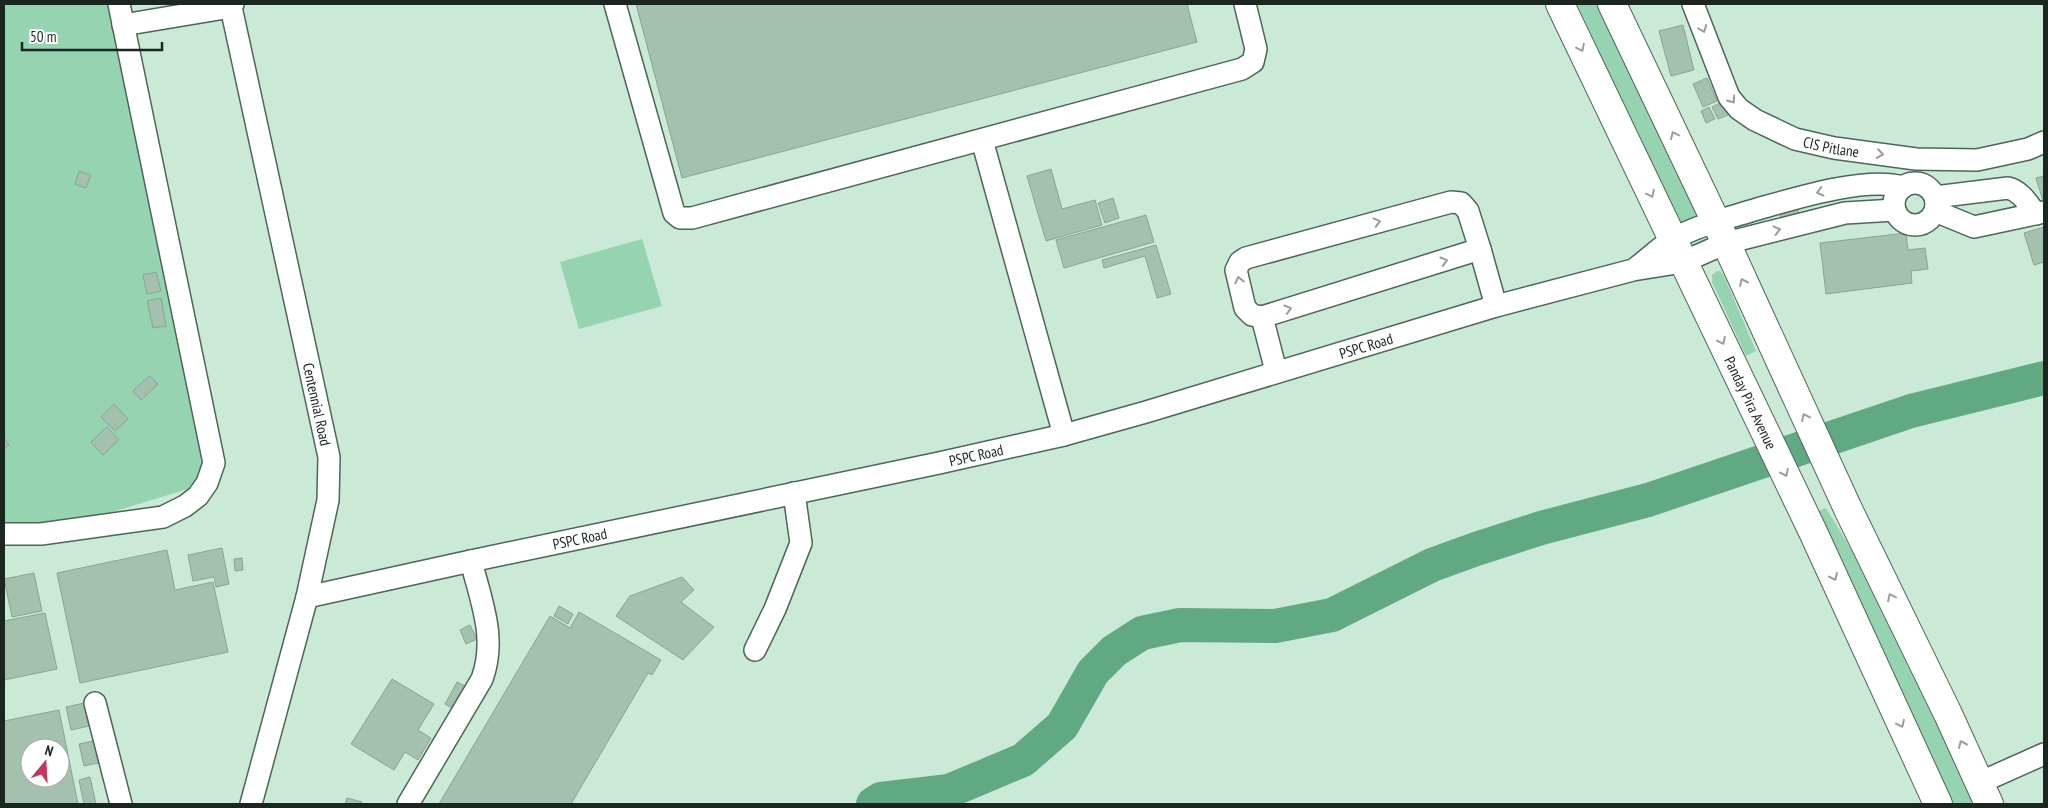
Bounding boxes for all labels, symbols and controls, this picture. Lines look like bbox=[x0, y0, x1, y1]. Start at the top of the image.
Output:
scale bar bbox=[22, 20, 162, 52]
one-way arrow bbox=[1697, 25, 1707, 33]
text: 50 m bbox=[30, 27, 56, 46]
one-way arrow bbox=[1575, 43, 1585, 52]
one-way arrow bbox=[1726, 94, 1735, 103]
one-way arrow bbox=[1670, 131, 1680, 140]
street label: CIS Pitlane bbox=[1801, 132, 1860, 161]
one-way arrow bbox=[1877, 148, 1885, 159]
one-way arrow bbox=[1816, 186, 1825, 197]
one-way arrow bbox=[1645, 189, 1655, 198]
one-way arrow bbox=[1373, 217, 1382, 228]
one-way arrow bbox=[1772, 226, 1780, 236]
one-way arrow bbox=[1439, 256, 1447, 266]
one-way arrow bbox=[1234, 276, 1245, 285]
one-way arrow bbox=[1738, 278, 1749, 287]
one-way arrow bbox=[1284, 304, 1292, 314]
street label: PSPC Road bbox=[1337, 328, 1395, 362]
one-way arrow bbox=[1716, 335, 1726, 344]
street label: Panday Pira Avenue bbox=[1721, 353, 1781, 452]
street label: Centennial Road bbox=[299, 361, 336, 447]
one-way arrow bbox=[1801, 413, 1812, 422]
street label: PSPC Road bbox=[947, 439, 1005, 470]
one-way arrow bbox=[1779, 468, 1789, 477]
street label: PSPC Road bbox=[551, 523, 609, 553]
one-way arrow bbox=[1827, 572, 1838, 581]
one-way arrow bbox=[1887, 594, 1897, 603]
one-way arrow bbox=[1895, 719, 1905, 728]
north arrow bbox=[20, 738, 70, 788]
one-way arrow bbox=[1957, 740, 1968, 749]
text: N bbox=[43, 741, 55, 760]

